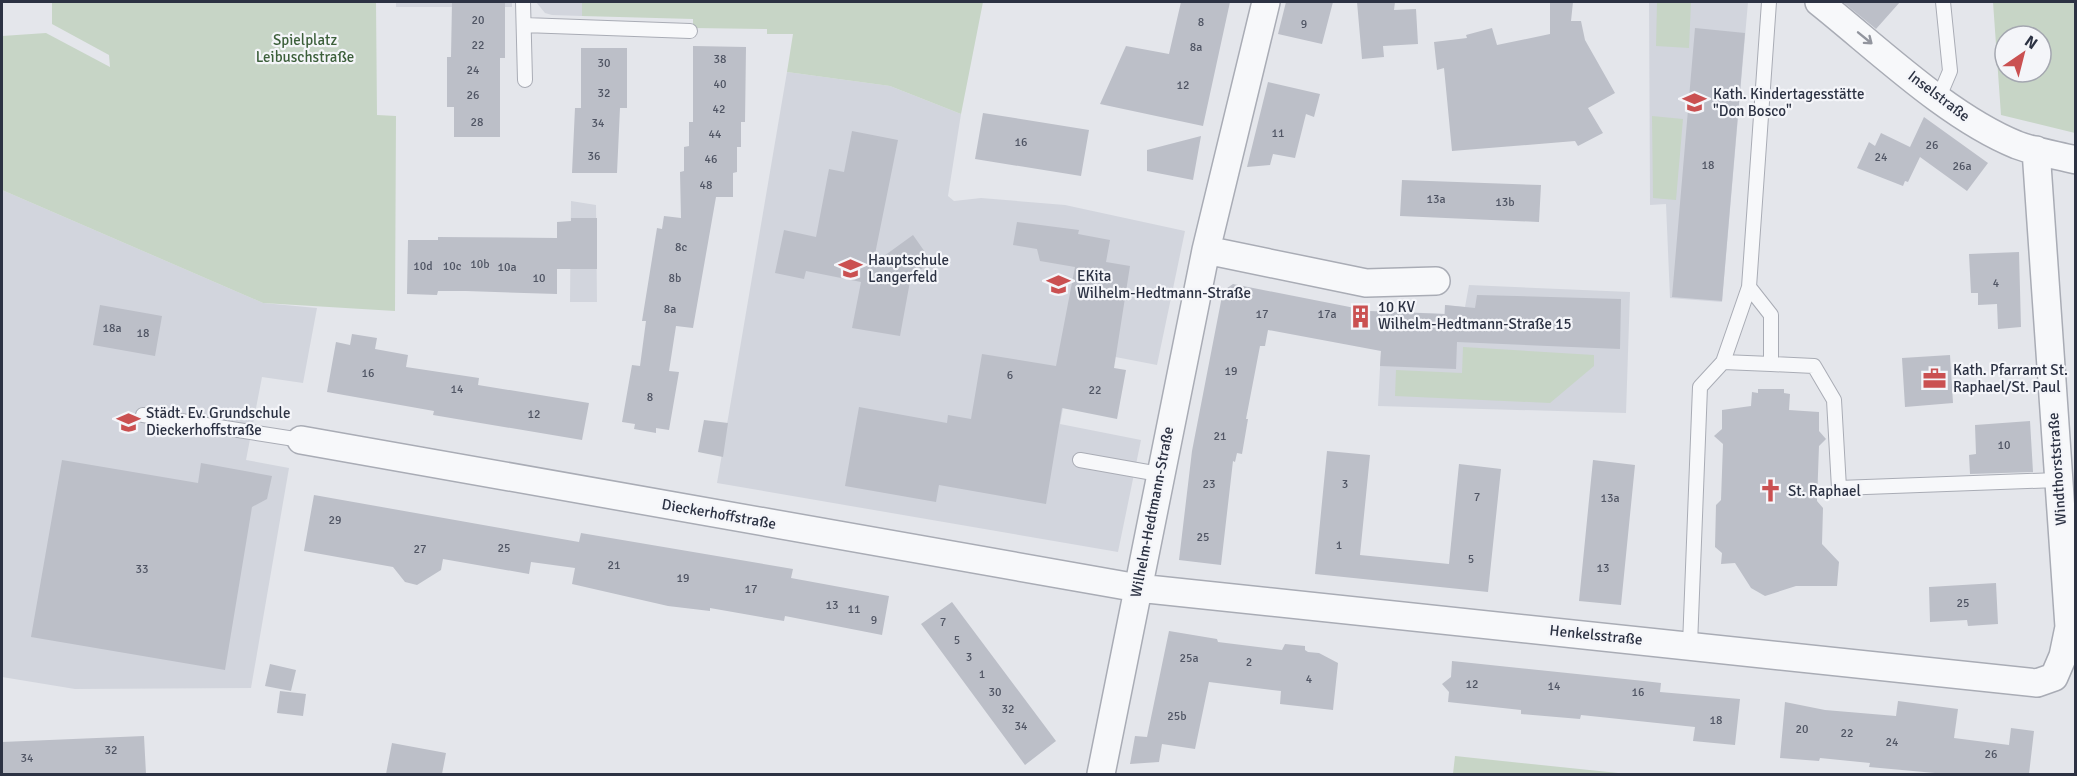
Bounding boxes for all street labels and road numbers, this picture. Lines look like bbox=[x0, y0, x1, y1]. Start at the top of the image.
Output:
street label: Inselstraße bbox=[1905, 67, 1973, 125]
street label: Windthorststraße bbox=[2044, 412, 2070, 526]
street label: Wilhelm-Hedtmann-Straße bbox=[1127, 425, 1177, 599]
street label: Dieckerhoffstraße bbox=[660, 495, 778, 533]
street label: Henkelsstraße bbox=[1549, 621, 1643, 649]

